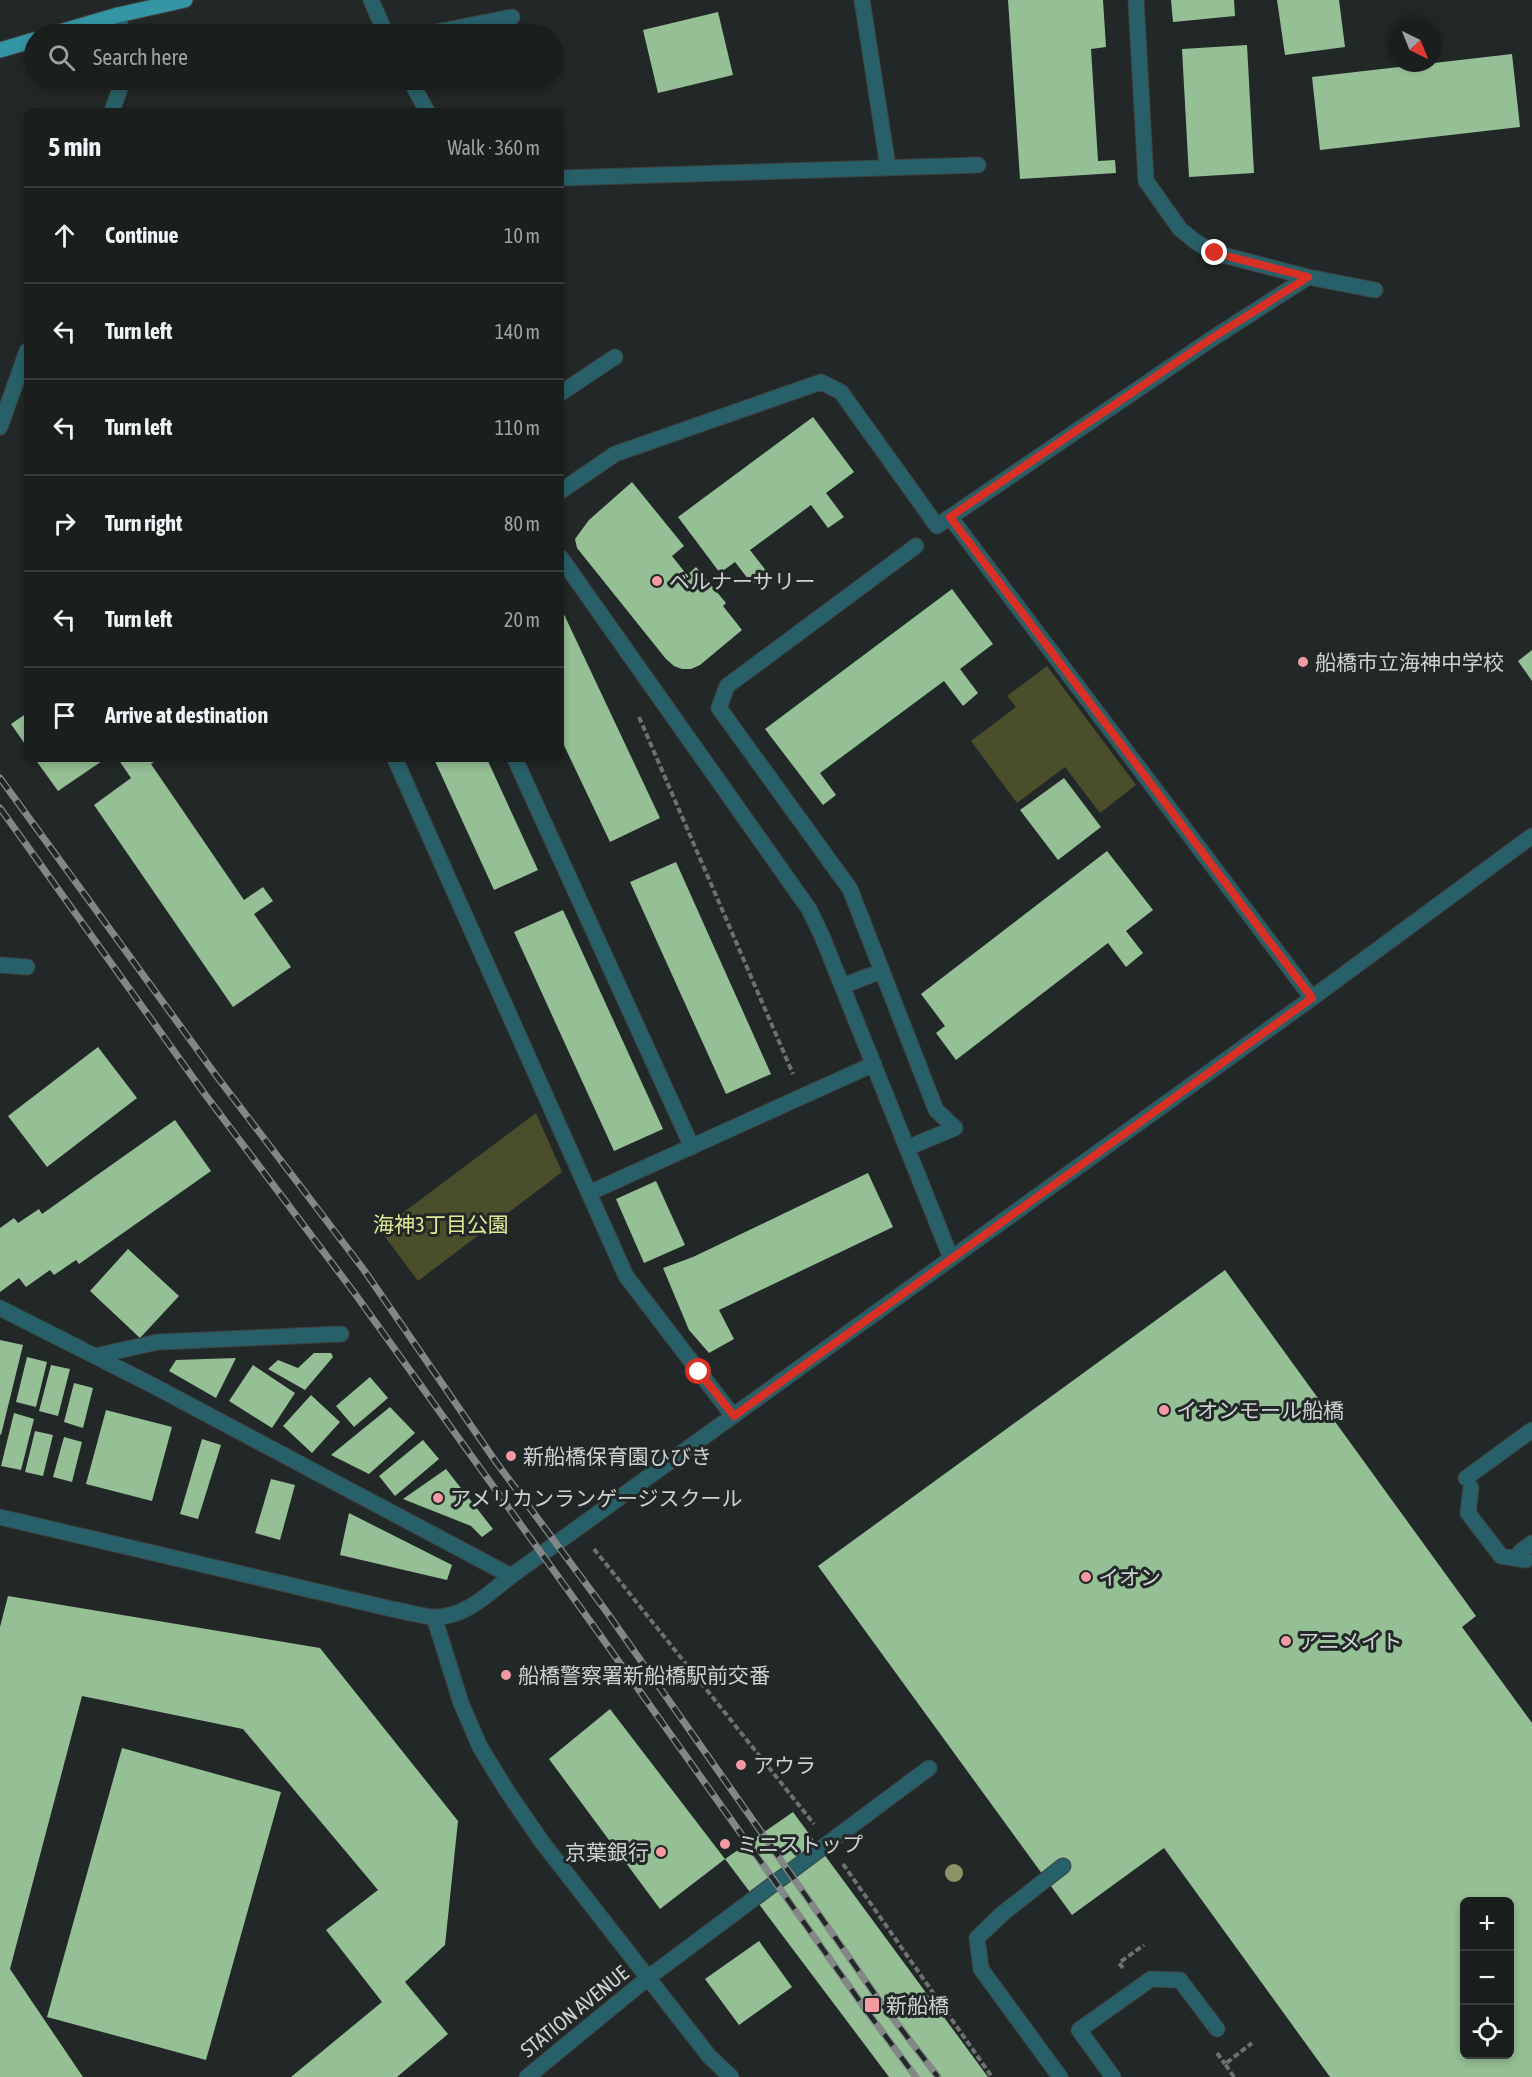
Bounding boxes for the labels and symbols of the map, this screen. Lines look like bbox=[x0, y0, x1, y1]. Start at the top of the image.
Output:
north arrow bbox=[1388, 18, 1442, 72]
route end bbox=[1201, 239, 1227, 265]
place label: ベルナーサリー bbox=[669, 569, 816, 593]
marker: ベルナーサリー bbox=[650, 574, 664, 588]
place label: 船橋市立海神中学校 bbox=[1315, 650, 1504, 674]
marker: 船橋市立海神中学校 bbox=[1296, 655, 1310, 669]
park label: 海神3丁目公園 bbox=[373, 1212, 509, 1236]
route start bbox=[685, 1358, 711, 1384]
place label: イオンモール船橋 bbox=[1176, 1398, 1344, 1422]
marker: イオンモール船橋 bbox=[1157, 1403, 1171, 1417]
place label: 新船橋保育園ひびき bbox=[523, 1444, 712, 1468]
marker: 新船橋保育園ひびき bbox=[504, 1449, 518, 1463]
place label: アメリカンランゲージスクール bbox=[450, 1486, 743, 1510]
marker: アメリカンランゲージスクール bbox=[431, 1491, 445, 1505]
place label: イオン bbox=[1098, 1565, 1161, 1589]
marker: イオン bbox=[1079, 1570, 1093, 1584]
place label: アニメイト bbox=[1298, 1629, 1403, 1653]
marker: アニメイト bbox=[1279, 1634, 1293, 1648]
place label: 船橋警察署新船橋駅前交番 bbox=[518, 1663, 770, 1687]
marker: 船橋警察署新船橋駅前交番 bbox=[499, 1668, 513, 1682]
place label: アウラ bbox=[753, 1753, 816, 1777]
marker: アウラ bbox=[734, 1758, 748, 1772]
place label: ミニストップ bbox=[737, 1832, 863, 1856]
marker: ミニストップ bbox=[718, 1837, 732, 1851]
place label: 京葉銀行 bbox=[565, 1840, 649, 1864]
marker: 京葉銀行 bbox=[654, 1845, 668, 1859]
street label: STATION AVENUE bbox=[515, 1960, 633, 2062]
place label: 新船橋 bbox=[886, 1993, 949, 2017]
marker: 新船橋 bbox=[863, 1996, 881, 2014]

